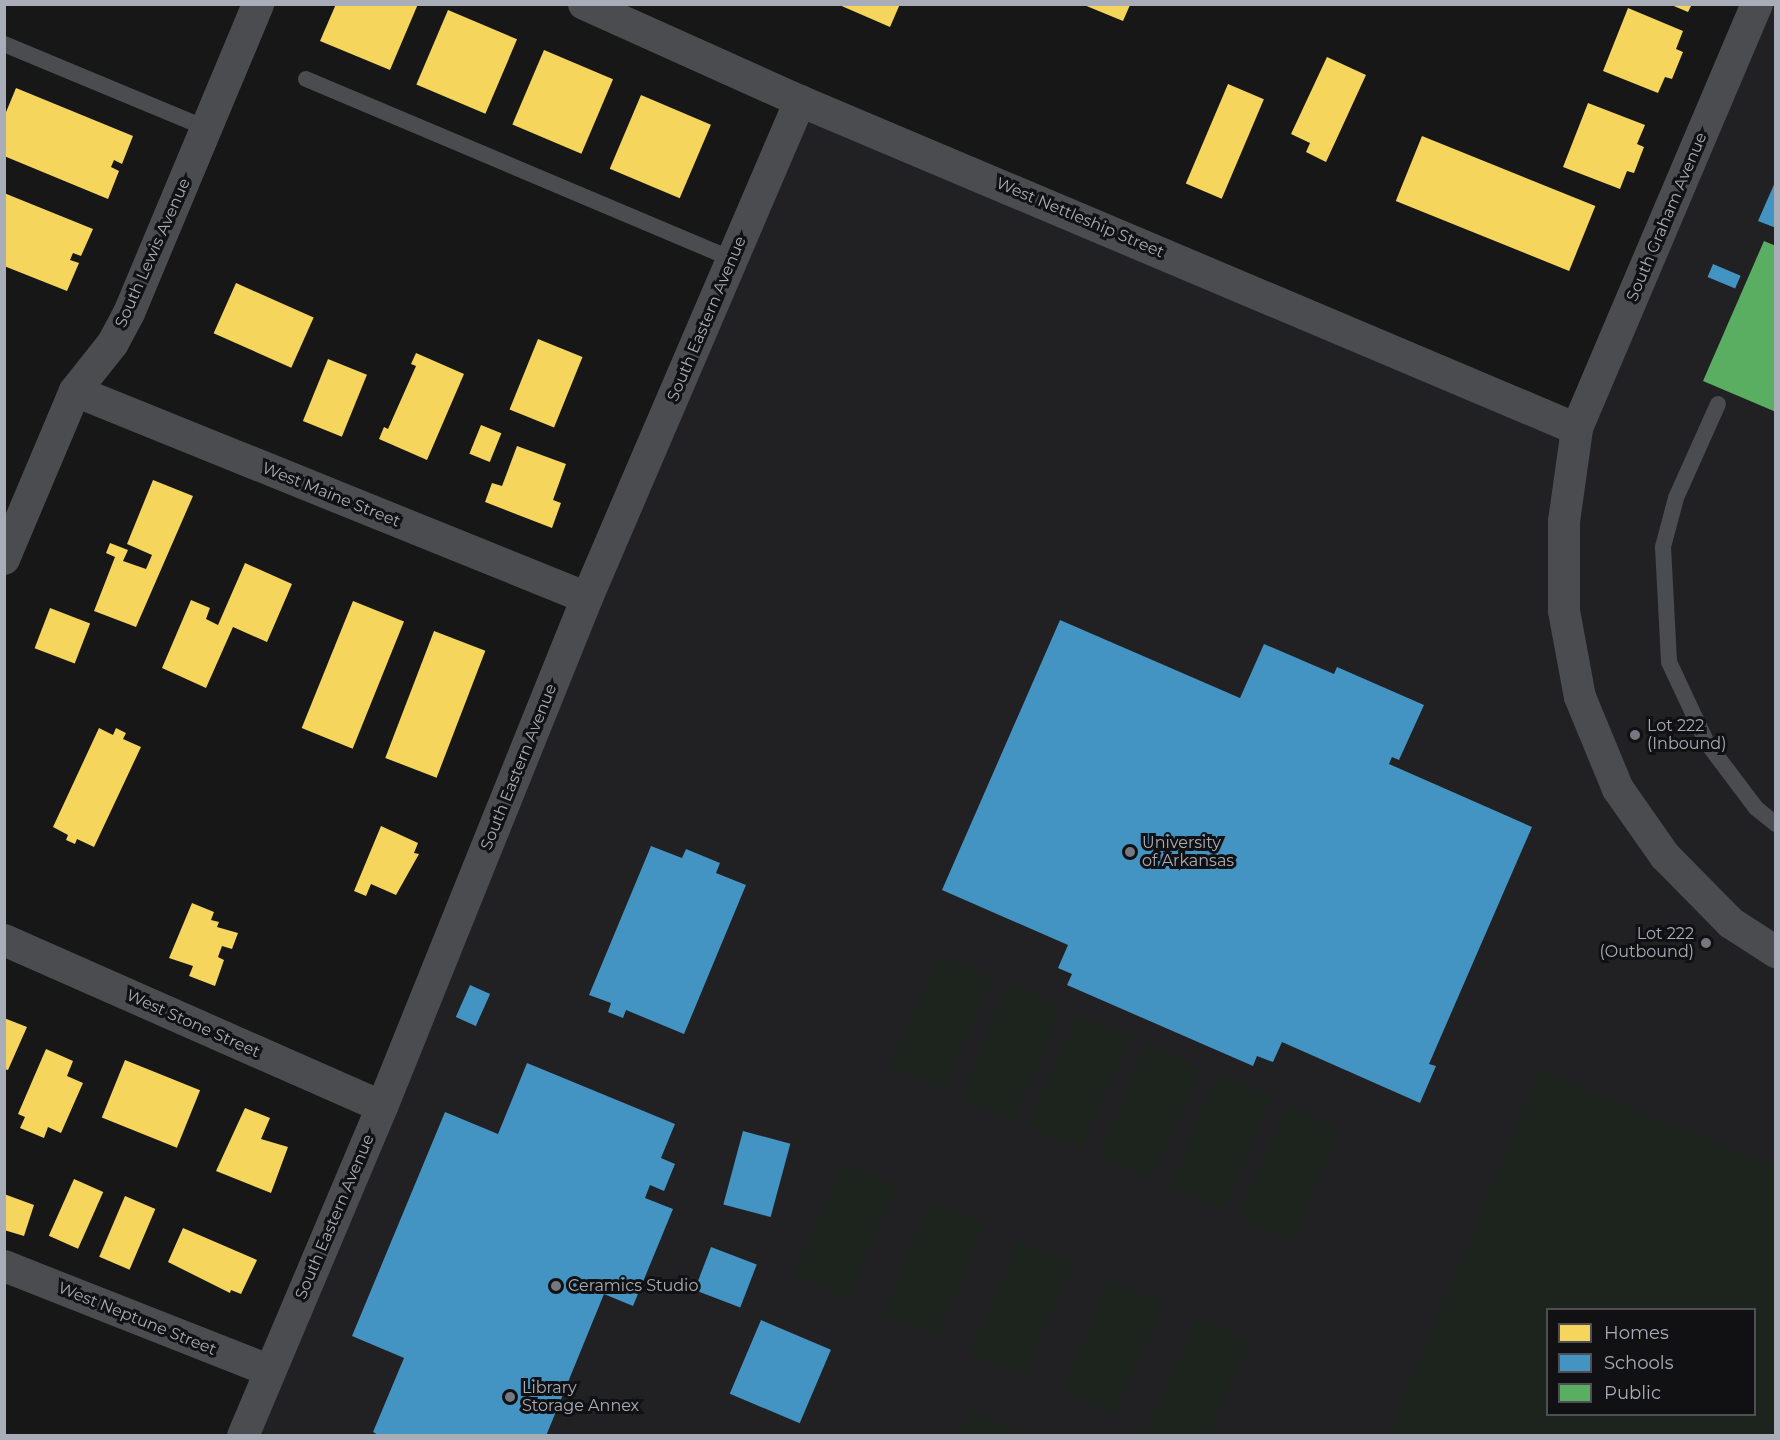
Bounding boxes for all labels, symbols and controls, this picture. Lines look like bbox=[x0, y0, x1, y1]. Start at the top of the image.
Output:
street label: South Graham Avenue bbox=[1623, 130, 1711, 304]
street label: West Nettleship Street bbox=[993, 174, 1167, 262]
street label: South Lewis Avenue bbox=[111, 175, 195, 331]
street label: South Eastern Avenue bbox=[663, 234, 751, 404]
street label: West Maine Street bbox=[259, 459, 403, 531]
street label: South Eastern Avenue bbox=[477, 681, 561, 853]
place label: Lot 222 (Inbound) bbox=[1647, 716, 1726, 754]
marker: Lot 222 (Inbound) bbox=[1628, 728, 1642, 742]
place label: University of Arkansas bbox=[1142, 833, 1234, 871]
marker: University of Arkansas bbox=[1123, 845, 1137, 859]
place label: Lot 222 (Outbound) bbox=[1600, 924, 1694, 962]
marker: Lot 222 (Outbound) bbox=[1699, 936, 1713, 950]
street label: West Stone Street bbox=[123, 986, 263, 1062]
street label: South Eastern Avenue bbox=[291, 1132, 379, 1302]
place label: Ceramics Studio bbox=[568, 1276, 698, 1296]
street label: West Neptune Street bbox=[55, 1278, 219, 1360]
marker: Ceramics Studio bbox=[549, 1279, 563, 1293]
legend bbox=[1546, 1308, 1756, 1416]
text: Homes bbox=[1604, 1322, 1669, 1344]
text: Schools bbox=[1604, 1352, 1673, 1374]
place label: Library Storage Annex bbox=[522, 1378, 639, 1416]
text: Public bbox=[1604, 1382, 1661, 1404]
marker: Library Storage Annex bbox=[503, 1390, 517, 1404]

